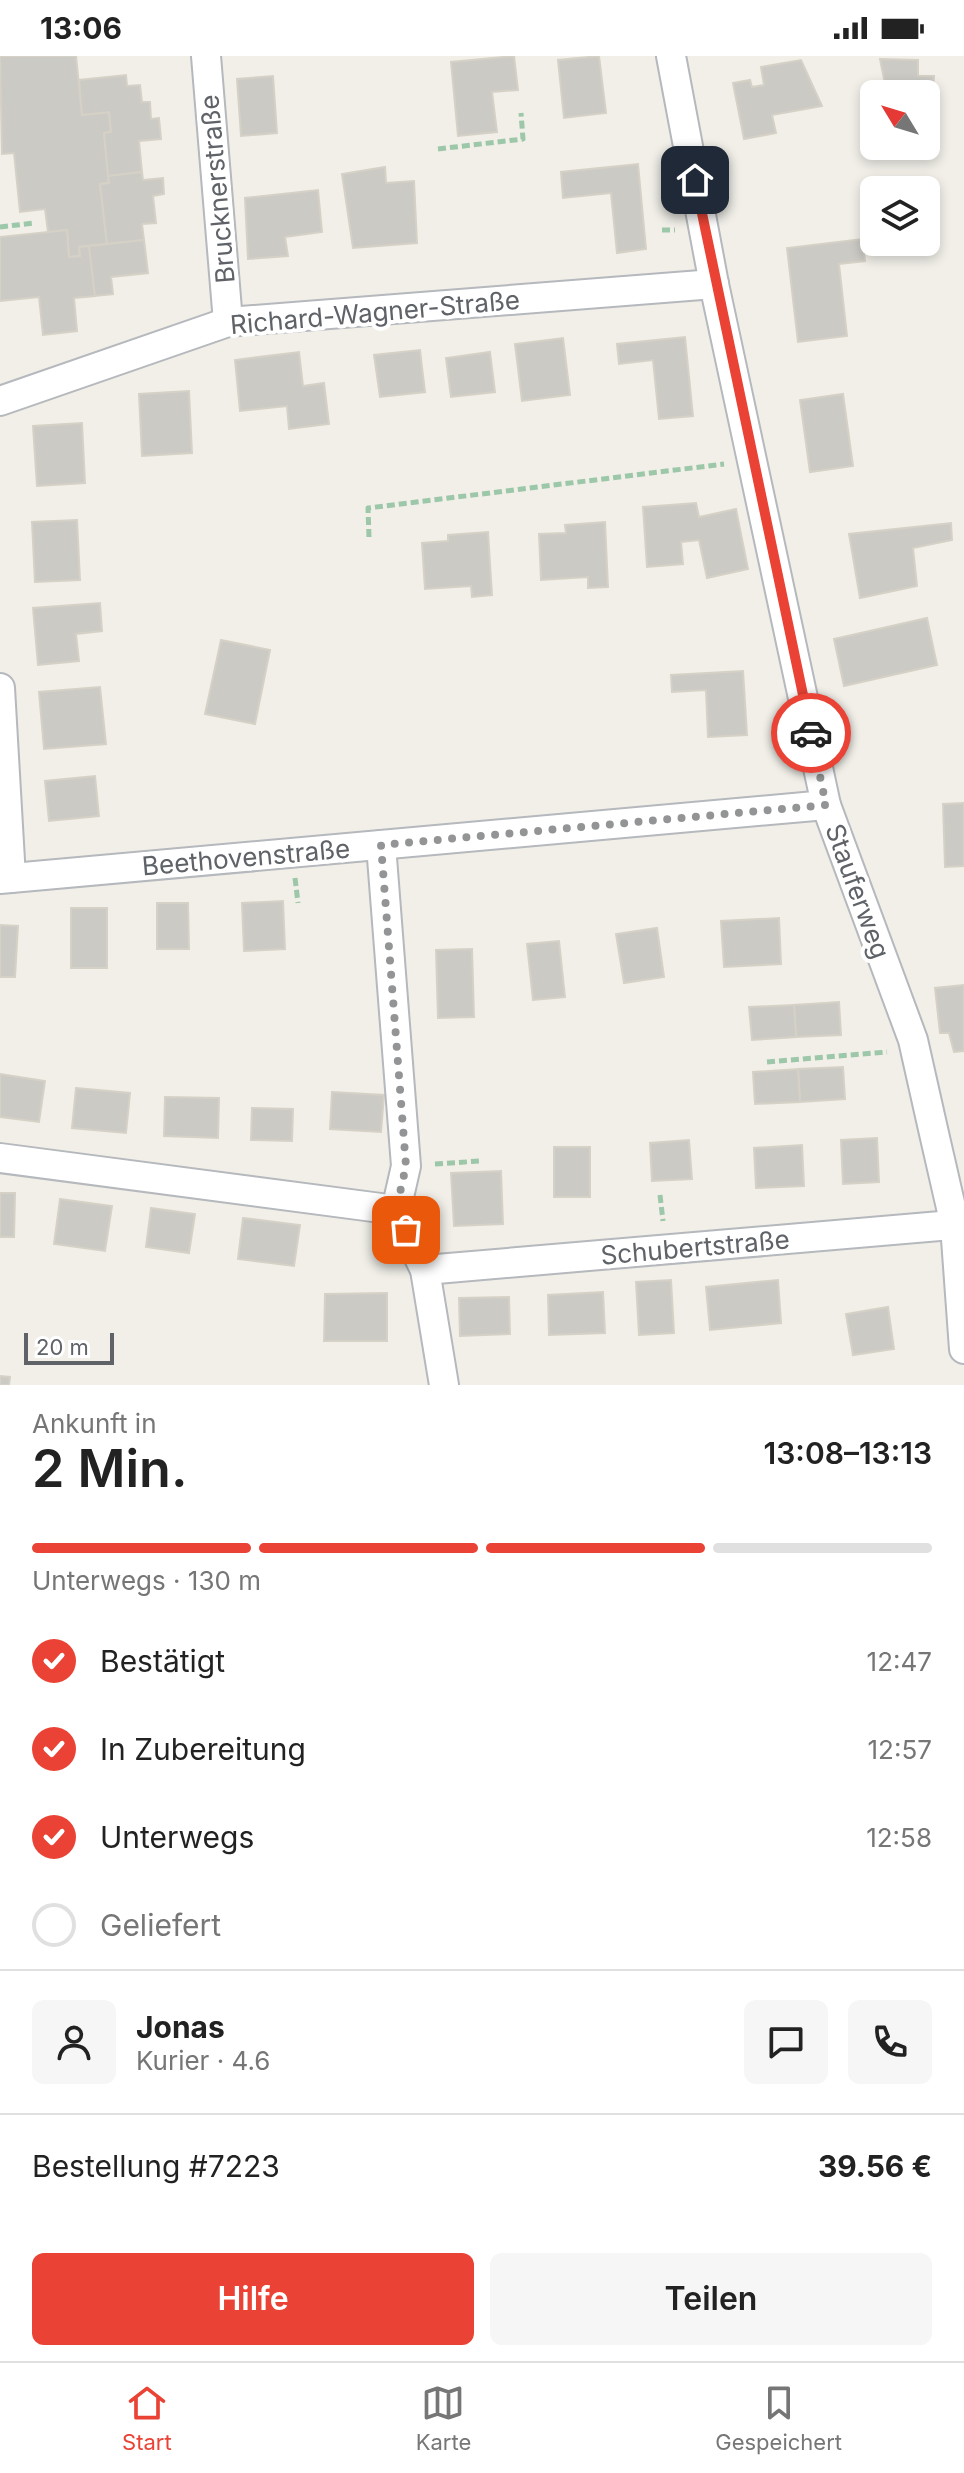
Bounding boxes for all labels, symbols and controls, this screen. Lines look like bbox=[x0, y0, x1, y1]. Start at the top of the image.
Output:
text: 13:06 bbox=[40, 10, 122, 46]
north arrow bbox=[860, 80, 940, 160]
map controls bbox=[860, 80, 940, 256]
street label: Brucknerstraße bbox=[193, 93, 241, 285]
pin bbox=[661, 146, 729, 214]
icon: home bbox=[673, 158, 717, 202]
button: layers bbox=[860, 176, 940, 256]
street label: Richard-Wagner-Straße bbox=[229, 284, 521, 340]
courier bbox=[771, 693, 851, 773]
icon: car bbox=[789, 711, 833, 755]
street label: Stauferweg bbox=[819, 819, 897, 963]
street label: Beethovenstraße bbox=[141, 832, 351, 882]
pin bbox=[372, 1196, 440, 1264]
icon: bag bbox=[384, 1208, 428, 1252]
street label: Schubertstraße bbox=[599, 1223, 791, 1271]
scale bar bbox=[24, 1329, 114, 1365]
text: 20 m bbox=[36, 1334, 89, 1360]
text: Ankunft in bbox=[32, 1408, 157, 1439]
text: 13:08–13:13 bbox=[764, 1435, 932, 1471]
text: 2 Min. bbox=[32, 1437, 187, 1500]
text: Unterwegs · 130 m bbox=[32, 1565, 261, 1596]
icon: check bbox=[32, 1639, 76, 1683]
text: Bestätigt bbox=[100, 1643, 225, 1679]
text: 12:47 bbox=[867, 1646, 932, 1677]
icon: check bbox=[32, 1727, 76, 1771]
text: In Zubereitung bbox=[100, 1731, 306, 1767]
text: 12:57 bbox=[868, 1734, 932, 1765]
icon: check bbox=[32, 1815, 76, 1859]
text: Unterwegs bbox=[100, 1819, 254, 1855]
text: 12:58 bbox=[866, 1822, 932, 1853]
text: Geliefert bbox=[100, 1907, 221, 1943]
button: person bbox=[32, 2000, 116, 2084]
button: chat bbox=[744, 2000, 828, 2084]
button: phone bbox=[848, 2000, 932, 2084]
text: Jonas bbox=[136, 2009, 225, 2045]
text: Kurier · 4.6 bbox=[136, 2045, 270, 2076]
text: Bestellung #7223 bbox=[32, 2148, 280, 2184]
text: 39.56 € bbox=[818, 2148, 932, 2184]
button: Hilfe bbox=[32, 2253, 474, 2345]
button: Teilen bbox=[490, 2253, 932, 2345]
tab: Start bbox=[122, 2381, 172, 2455]
tab: Karte bbox=[416, 2381, 471, 2455]
tab: Gespeichert bbox=[715, 2381, 842, 2455]

